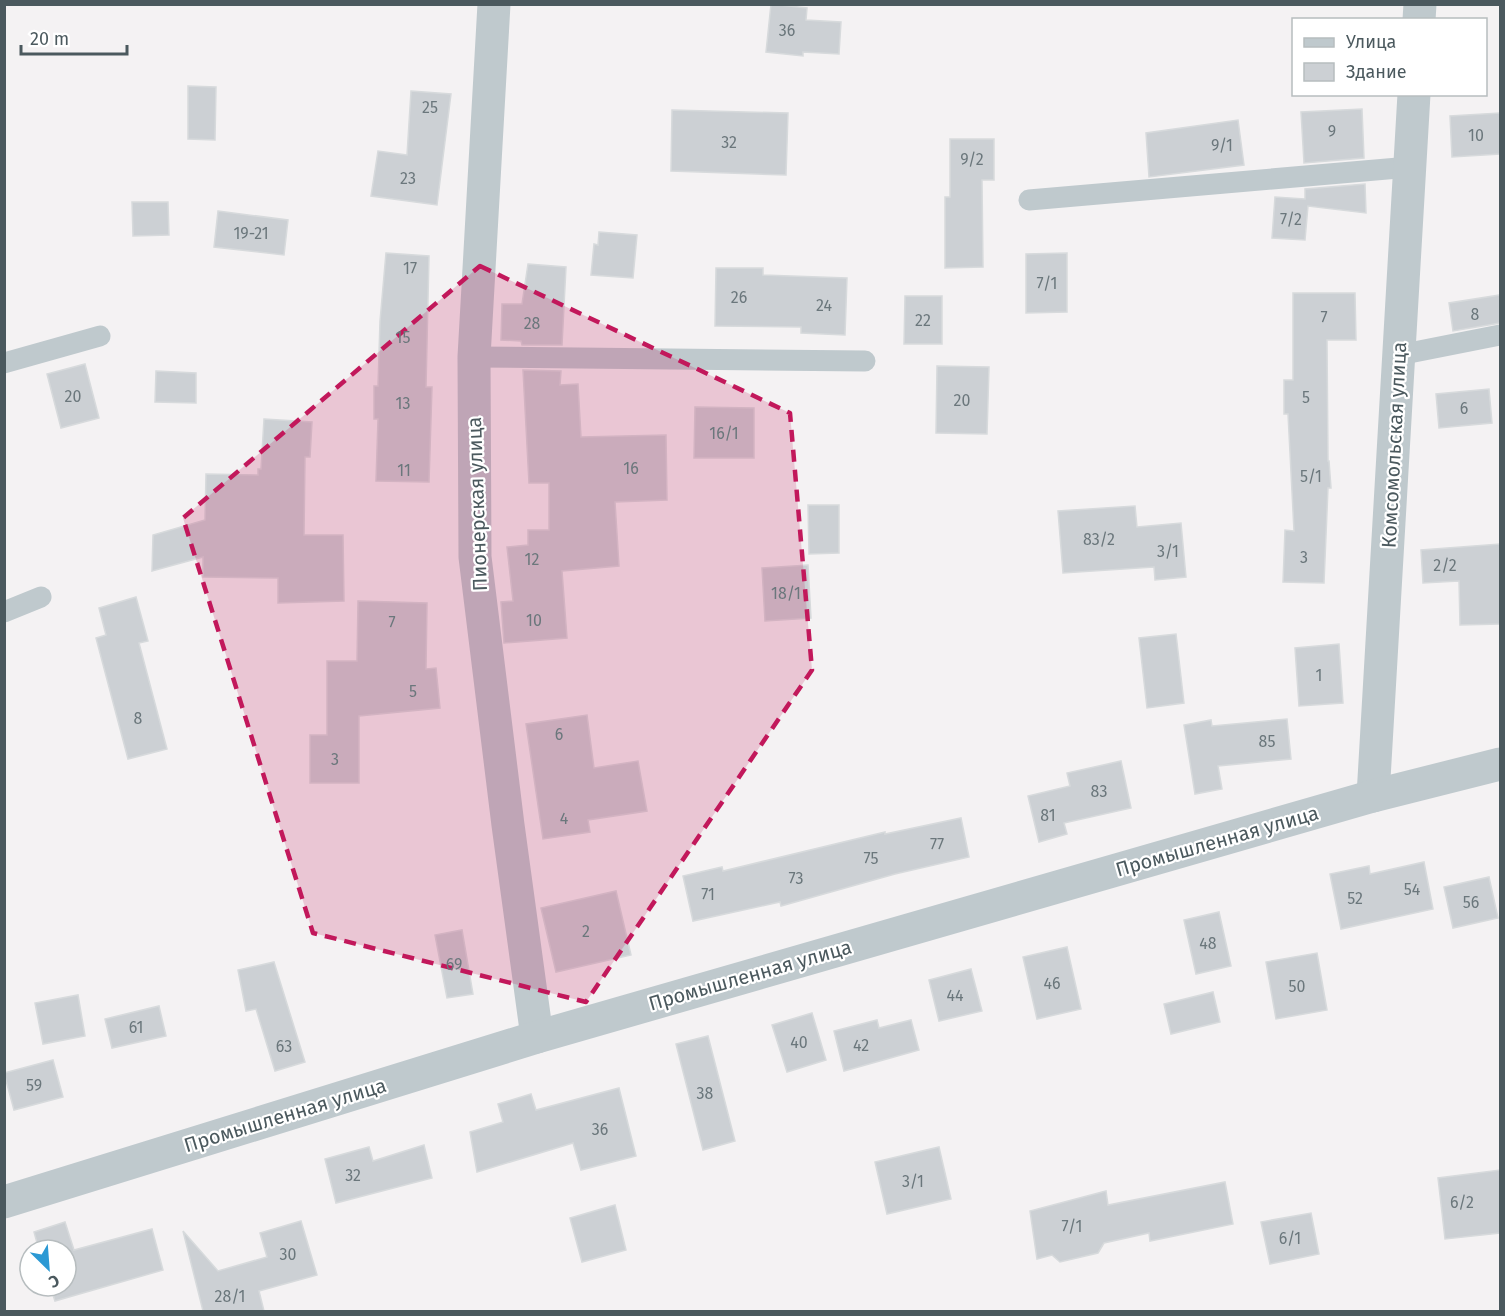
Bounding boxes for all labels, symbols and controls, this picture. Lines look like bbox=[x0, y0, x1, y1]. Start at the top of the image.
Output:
scale bar bbox=[21, 18, 128, 56]
legend bbox=[1292, 18, 1487, 96]
house number: 36 bbox=[779, 21, 795, 40]
text: 20 m bbox=[30, 28, 69, 50]
text: Улица bbox=[1346, 31, 1396, 53]
text: Здание bbox=[1346, 61, 1407, 83]
house number: 25 bbox=[422, 98, 438, 117]
house number: 9 bbox=[1328, 122, 1336, 141]
house number: 10 bbox=[1468, 126, 1484, 145]
house number: 32 bbox=[721, 133, 737, 152]
house number: 9/1 bbox=[1211, 136, 1233, 155]
house number: 9/2 bbox=[960, 150, 984, 169]
house number: 23 bbox=[400, 169, 416, 188]
house number: 7/2 bbox=[1280, 210, 1302, 229]
house number: 19-21 bbox=[233, 224, 269, 243]
house number: 17 bbox=[403, 259, 417, 278]
house number: 7/1 bbox=[1037, 274, 1057, 293]
house number: 26 bbox=[731, 288, 747, 307]
house number: 24 bbox=[816, 296, 832, 315]
house number: 8 bbox=[1471, 305, 1480, 324]
house number: 7 bbox=[1320, 308, 1328, 327]
house number: 22 bbox=[915, 311, 931, 330]
house number: 28 bbox=[524, 314, 541, 333]
house number: 15 bbox=[396, 328, 410, 347]
street label: Комсомольская улица bbox=[1377, 341, 1411, 549]
house number: 20 bbox=[65, 387, 81, 406]
house number: 5 bbox=[1302, 388, 1310, 407]
house number: 20 bbox=[954, 391, 970, 410]
house number: 13 bbox=[396, 394, 410, 413]
house number: 6 bbox=[1460, 399, 1468, 418]
street label: Пионерская улица bbox=[462, 416, 492, 592]
house number: 16/1 bbox=[709, 424, 739, 443]
house number: 16 bbox=[623, 459, 639, 478]
house number: 11 bbox=[397, 461, 411, 480]
house number: 5/1 bbox=[1300, 467, 1322, 486]
house number: 83/2 bbox=[1083, 530, 1115, 549]
house number: 3/1 bbox=[1157, 542, 1179, 561]
house number: 3 bbox=[1300, 548, 1308, 567]
house number: 12 bbox=[525, 550, 539, 569]
house number: 2/2 bbox=[1433, 556, 1457, 575]
house number: 18/1 bbox=[771, 584, 801, 603]
house number: 10 bbox=[526, 611, 542, 630]
house number: 7 bbox=[388, 613, 396, 632]
house number: 1 bbox=[1316, 666, 1322, 685]
house number: 5 bbox=[409, 682, 417, 701]
house number: 8 bbox=[134, 709, 143, 728]
house number: 6 bbox=[555, 725, 563, 744]
house number: 85 bbox=[1259, 732, 1275, 751]
house number: 3 bbox=[331, 750, 339, 769]
house number: 83 bbox=[1091, 782, 1107, 801]
street label: Промышленная улица bbox=[1113, 801, 1321, 881]
house number: 81 bbox=[1040, 806, 1056, 825]
house number: 4 bbox=[560, 809, 569, 828]
house number: 77 bbox=[930, 835, 944, 854]
house number: 75 bbox=[864, 849, 878, 868]
house number: 73 bbox=[789, 869, 803, 888]
house number: 54 bbox=[1404, 880, 1421, 899]
house number: 71 bbox=[701, 885, 715, 904]
house number: 52 bbox=[1347, 889, 1363, 908]
house number: 56 bbox=[1463, 893, 1479, 912]
house number: 2 bbox=[582, 922, 590, 941]
house number: 48 bbox=[1199, 934, 1217, 953]
street label: Промышленная улица bbox=[646, 935, 854, 1015]
house number: 69 bbox=[446, 955, 462, 974]
house number: 46 bbox=[1043, 974, 1061, 993]
house number: 50 bbox=[1289, 977, 1306, 996]
house number: 44 bbox=[946, 986, 964, 1005]
house number: 61 bbox=[129, 1018, 143, 1037]
house number: 40 bbox=[790, 1033, 808, 1052]
house number: 42 bbox=[853, 1036, 869, 1055]
house number: 63 bbox=[276, 1037, 292, 1056]
street label: Промышленная улица bbox=[181, 1073, 389, 1157]
house number: 59 bbox=[26, 1076, 42, 1095]
house number: 38 bbox=[697, 1084, 714, 1103]
house number: 36 bbox=[592, 1120, 608, 1139]
house number: 32 bbox=[345, 1166, 361, 1185]
house number: 3/1 bbox=[902, 1172, 924, 1191]
house number: 6/2 bbox=[1450, 1193, 1474, 1212]
house number: 7/1 bbox=[1062, 1217, 1082, 1236]
house number: 6/1 bbox=[1279, 1229, 1301, 1248]
north arrow bbox=[18, 1238, 78, 1298]
house number: 30 bbox=[280, 1245, 297, 1264]
text: С bbox=[45, 1271, 62, 1292]
house number: 28/1 bbox=[214, 1287, 246, 1306]

